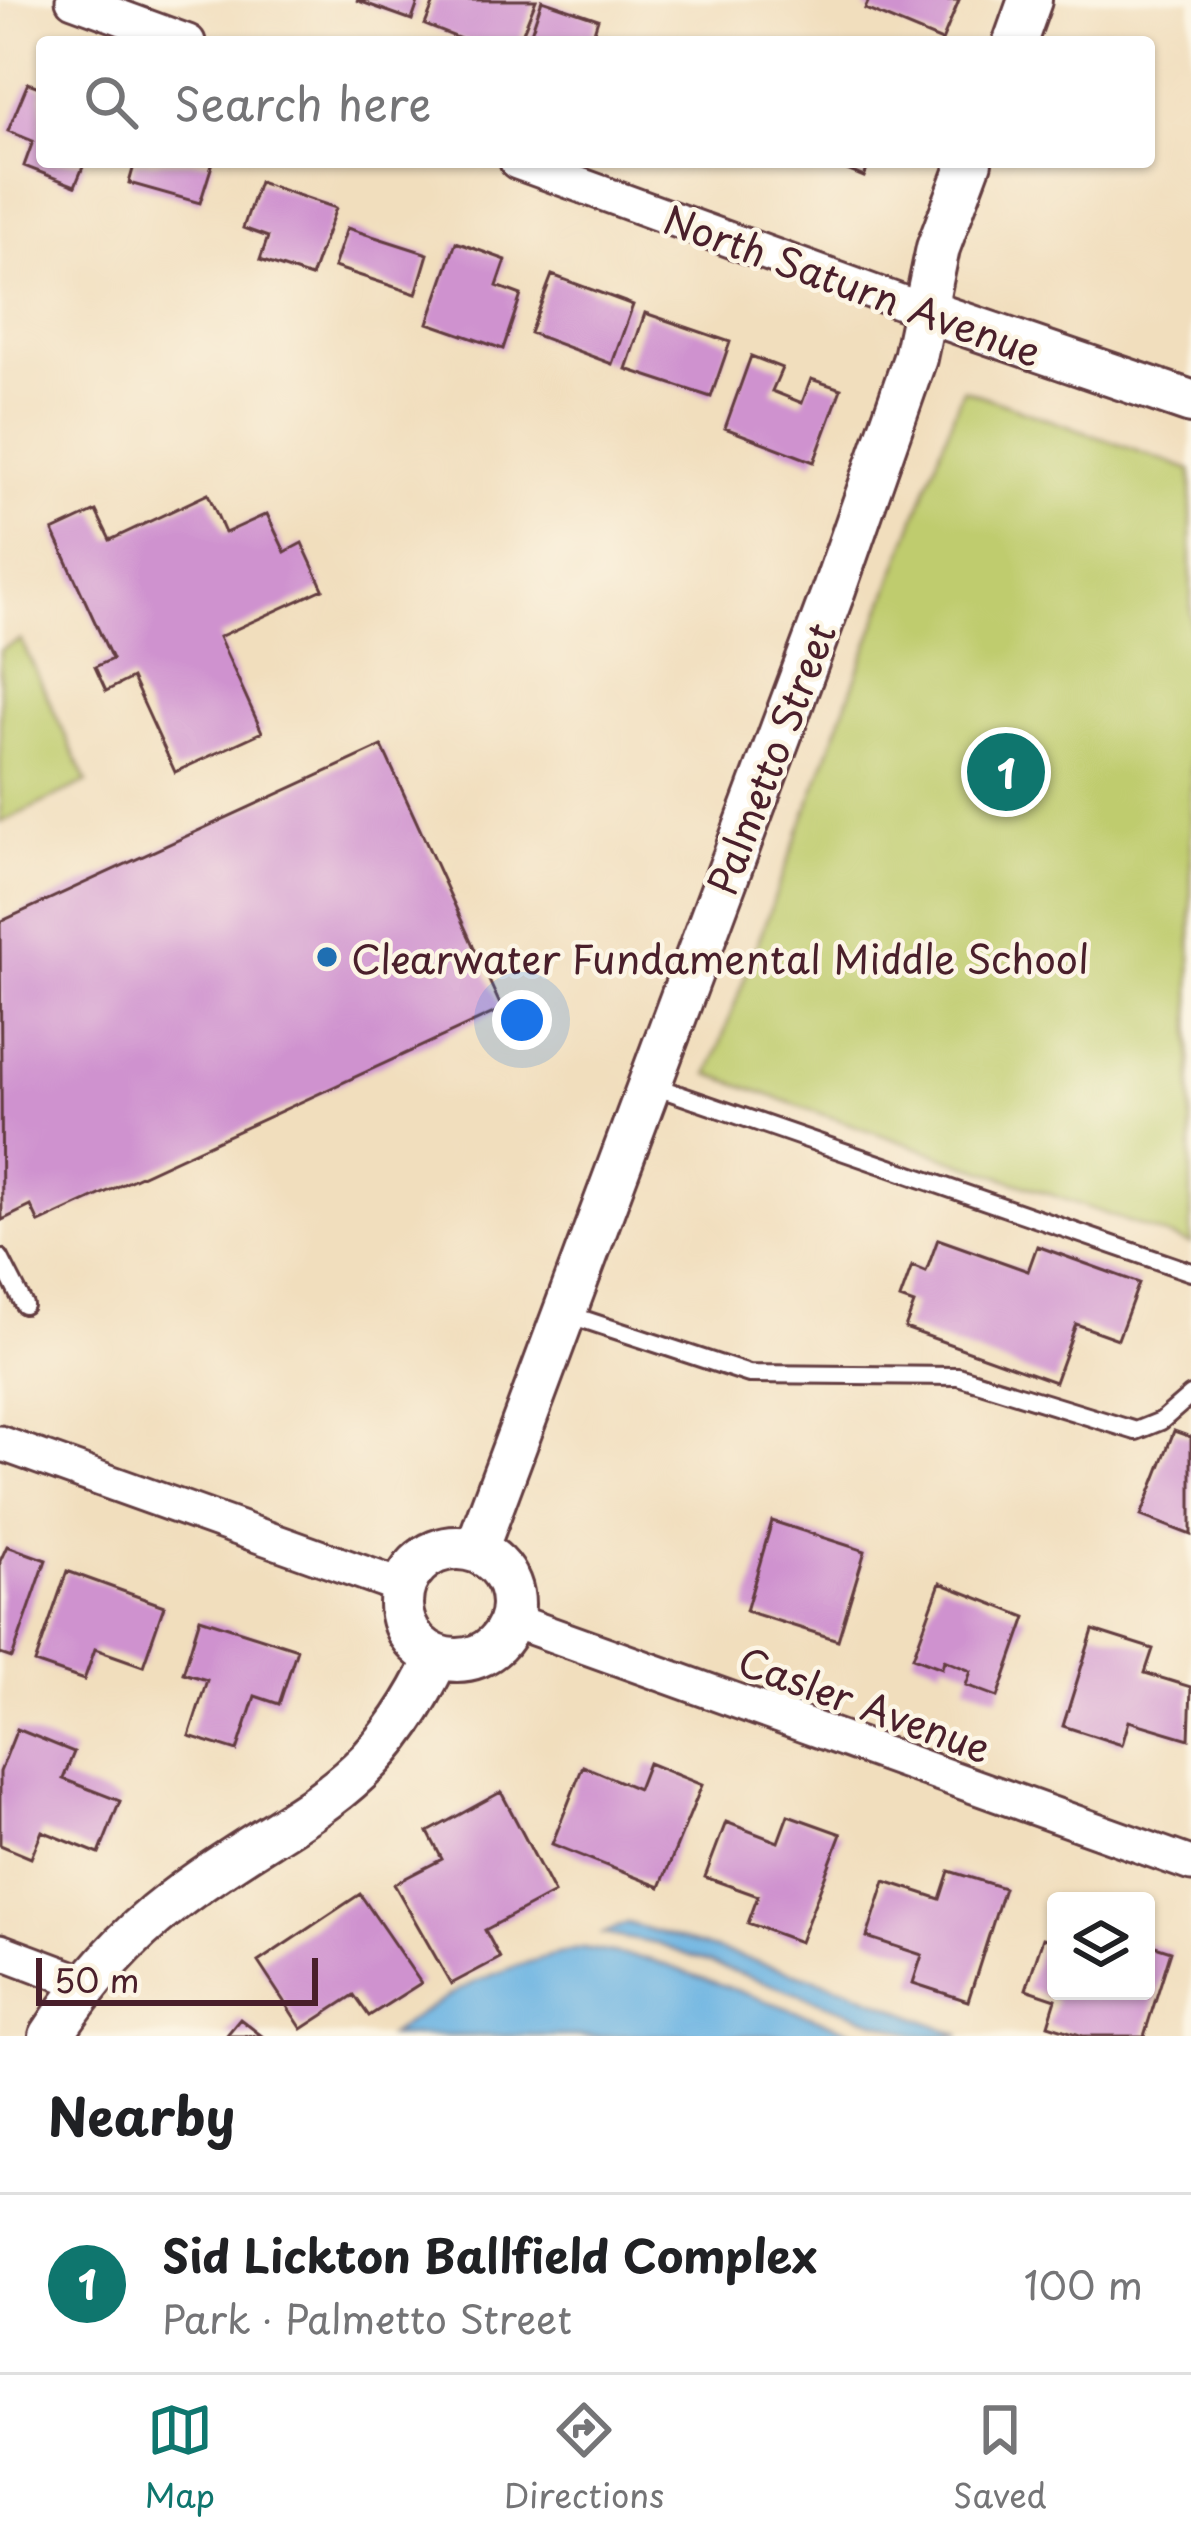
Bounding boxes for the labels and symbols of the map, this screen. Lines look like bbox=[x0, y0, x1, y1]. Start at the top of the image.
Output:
street label: North Saturn Avenue bbox=[656, 188, 1050, 380]
street label: Palmetto Street bbox=[691, 614, 849, 902]
pin: 1 bbox=[967, 727, 1045, 817]
place label: Clearwater Fundamental Middle School bbox=[351, 928, 1089, 987]
marker: Clearwater Fundamental Middle School bbox=[314, 944, 340, 970]
your location bbox=[492, 990, 552, 1050]
street label: Casler Avenue bbox=[730, 1630, 1000, 1776]
scale bar bbox=[36, 1952, 318, 2005]

